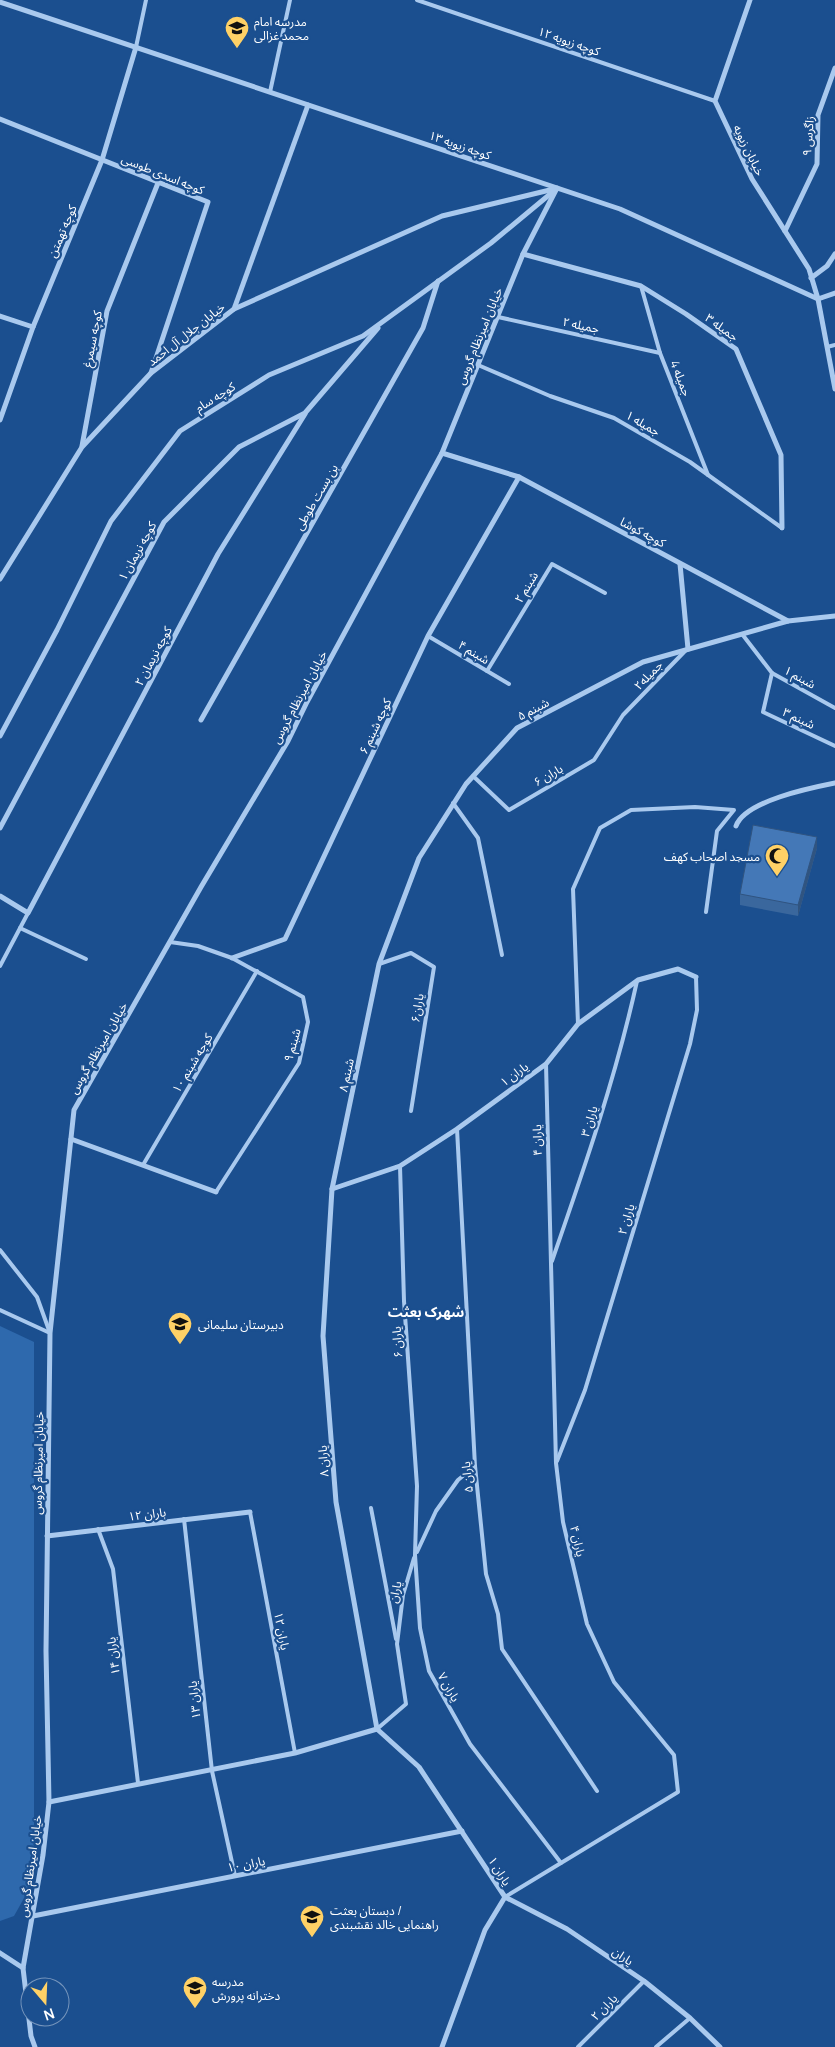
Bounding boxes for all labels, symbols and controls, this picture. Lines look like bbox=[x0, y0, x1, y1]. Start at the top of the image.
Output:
place label: مدرسه امام محمد غزالی bbox=[254, 13, 309, 44]
school or university icon: مدرسه امام محمد غزالی bbox=[224, 15, 250, 49]
street label: کوچه زیویه ۱۲ bbox=[536, 22, 603, 60]
street label: زاگرس ۹ bbox=[798, 115, 818, 157]
street label: خیابان زیویه bbox=[729, 122, 769, 178]
street label: کوچه زیویه ۱۳ bbox=[427, 126, 494, 164]
street label: کوچه اسدی طوسی bbox=[119, 150, 208, 199]
street label: کوچه تهمتن bbox=[43, 201, 81, 260]
street label: خیابان امیرنظام گروس bbox=[452, 285, 507, 388]
street label: خیابان جلال آل احمد bbox=[144, 298, 228, 370]
street label: کوچه سیمرغ bbox=[78, 308, 107, 369]
street label: جمیله ۳ bbox=[702, 309, 742, 345]
street label: جمیله ۲ bbox=[561, 313, 601, 337]
street label: جمیله 4 bbox=[666, 358, 696, 398]
street label: کوچه سام bbox=[192, 377, 240, 417]
street label: جمیله ۱ bbox=[623, 406, 663, 440]
street label: بن بست طوطی bbox=[290, 461, 342, 533]
street label: کوچه کوشا bbox=[617, 513, 670, 552]
street label: کوچه نریمان ۱ bbox=[114, 518, 161, 584]
street label: شبنم ۲ bbox=[510, 568, 543, 606]
street label: کوچه نریمان ۲ bbox=[130, 622, 176, 689]
street label: شبنم ۴ bbox=[455, 636, 493, 669]
street label: خیابان امیرنظام گروس bbox=[267, 647, 332, 747]
street label: جمیله۲ bbox=[630, 657, 666, 693]
street label: شبنم ۱ bbox=[781, 661, 819, 693]
street label: کوچه شبنم ۶ bbox=[355, 694, 397, 757]
street label: شبنم ۵ bbox=[514, 694, 552, 725]
street label: شبنم ۳ bbox=[780, 703, 818, 734]
street label: باران ۶ bbox=[530, 760, 566, 790]
mosque icon: مسجد اصحاب کهف bbox=[764, 843, 790, 877]
place label: مسجد اصحاب کهف bbox=[664, 848, 760, 865]
street label: یاران۶ bbox=[406, 992, 428, 1024]
street label: خیابان امیرنظام گروس bbox=[65, 999, 132, 1098]
street label: شبنم ۹ bbox=[279, 1026, 306, 1064]
street label: کوچه شبنم ۱۰ bbox=[168, 1029, 218, 1096]
street label: شبنم ۸ bbox=[334, 1057, 359, 1093]
street label: یاران ۱ bbox=[496, 1058, 532, 1090]
street label: یاران ۳ bbox=[576, 1103, 602, 1139]
street label: یاران ۴ bbox=[528, 1124, 546, 1156]
street label: یاران ۲ bbox=[613, 1201, 639, 1237]
district label: شهرک بعثت bbox=[388, 1302, 464, 1321]
school or university icon: دبیرستان سلیمانی bbox=[167, 1311, 193, 1345]
place label: دبیرستان سلیمانی bbox=[198, 1316, 284, 1333]
street label: یاران ۶ bbox=[387, 1326, 407, 1358]
street label: خیابان امیرنظام گروس bbox=[29, 1411, 48, 1515]
street label: یاران ۸ bbox=[313, 1445, 333, 1477]
street label: یاران ۵ bbox=[457, 1460, 477, 1494]
street label: باران ۱۲ bbox=[127, 1503, 167, 1525]
street label: یاران ۴ bbox=[566, 1524, 590, 1558]
street label: یاران bbox=[384, 1579, 406, 1605]
street label: یاران ۱۲ bbox=[270, 1611, 294, 1652]
street label: یاران ۱۴ bbox=[102, 1636, 124, 1676]
street label: یاران ۷ bbox=[434, 1669, 464, 1705]
street label: یاران ۱۳ bbox=[184, 1680, 204, 1720]
street label: خیابان امیرنظام گروس bbox=[14, 1814, 47, 1919]
street label: یاران ۱۰ bbox=[226, 1852, 267, 1876]
street label: یاران ۱ bbox=[484, 1853, 516, 1889]
place label: دبستان بعثت / راهنمایی خالد نقشبندی bbox=[330, 1902, 439, 1933]
school or university icon: دبستان بعثت / راهنمایی خالد نقشبندی bbox=[299, 1904, 325, 1938]
street label: یاران bbox=[609, 1943, 637, 1969]
place label: مدرسه دخترانه پرورش bbox=[212, 1973, 281, 2004]
school or university icon: مدرسه دخترانه پرورش bbox=[182, 1975, 208, 2009]
north arrow bbox=[20, 1977, 70, 2027]
street label: یاران ۲ bbox=[587, 1990, 621, 2024]
text: N bbox=[42, 2004, 57, 2025]

